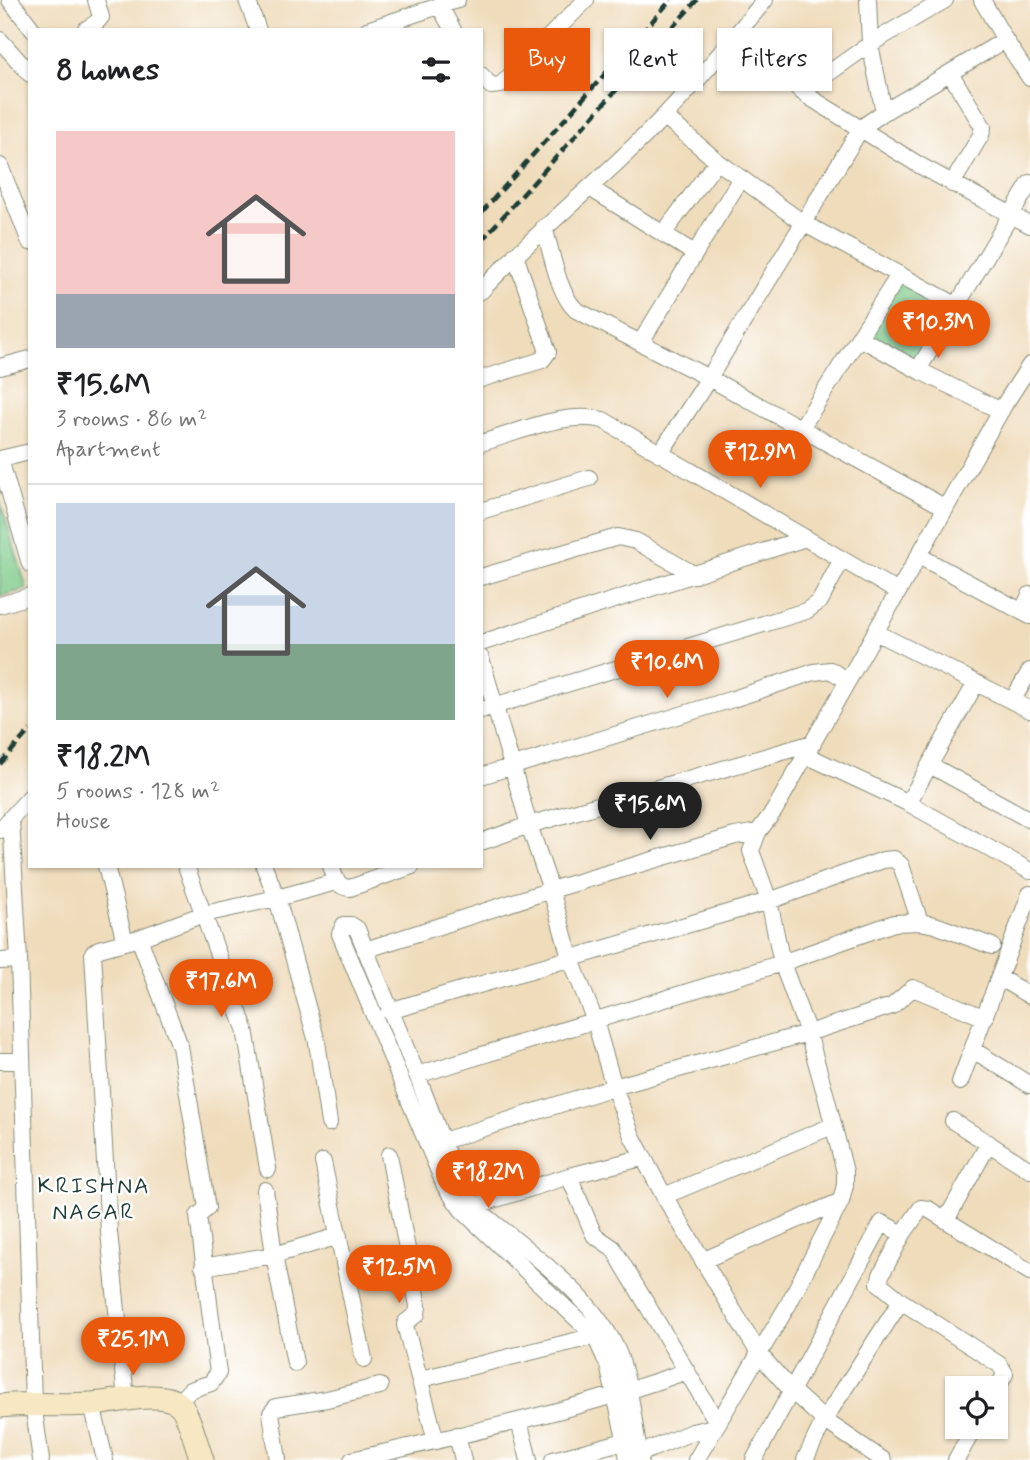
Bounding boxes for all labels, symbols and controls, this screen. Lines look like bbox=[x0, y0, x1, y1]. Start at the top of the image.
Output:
chip: Buy bbox=[504, 28, 590, 91]
chip: Rent bbox=[604, 28, 703, 91]
chip: Filters bbox=[717, 28, 832, 91]
text: 8 homes bbox=[56, 51, 159, 90]
icon: filters bbox=[417, 51, 455, 89]
icon: home bbox=[193, 176, 319, 302]
pin: ₹10.3M bbox=[881, 300, 995, 360]
text: ₹10.3M bbox=[902, 308, 974, 338]
text: ₹15.6M bbox=[56, 366, 150, 405]
text: 3 rooms · 86 m² bbox=[56, 405, 207, 435]
pin: ₹12.9M bbox=[703, 430, 817, 490]
text: Apartment bbox=[56, 435, 161, 465]
text: ₹12.9M bbox=[724, 438, 796, 468]
icon: home bbox=[193, 548, 319, 674]
pin: ₹10.6M bbox=[610, 640, 724, 700]
text: ₹10.6M bbox=[630, 648, 704, 678]
text: ₹18.2M bbox=[56, 738, 150, 777]
text: 5 rooms · 128 m² bbox=[56, 777, 220, 807]
pin: ₹15.6M bbox=[593, 782, 707, 842]
text: ₹15.6M bbox=[614, 790, 686, 820]
text: House bbox=[56, 807, 110, 837]
pin: ₹17.6M bbox=[164, 960, 278, 1019]
text: ₹17.6M bbox=[185, 967, 257, 997]
pin: ₹18.2M bbox=[431, 1150, 545, 1210]
text: ₹18.2M bbox=[452, 1158, 524, 1188]
district label: KRISHNA NAGAR bbox=[37, 1172, 151, 1228]
pin: ₹12.5M bbox=[342, 1246, 456, 1305]
text: ₹12.5M bbox=[362, 1253, 436, 1283]
pin: ₹25.1M bbox=[76, 1318, 190, 1377]
text: ₹25.1M bbox=[97, 1325, 169, 1355]
map controls bbox=[945, 1376, 1008, 1439]
button: locate bbox=[945, 1376, 1008, 1439]

